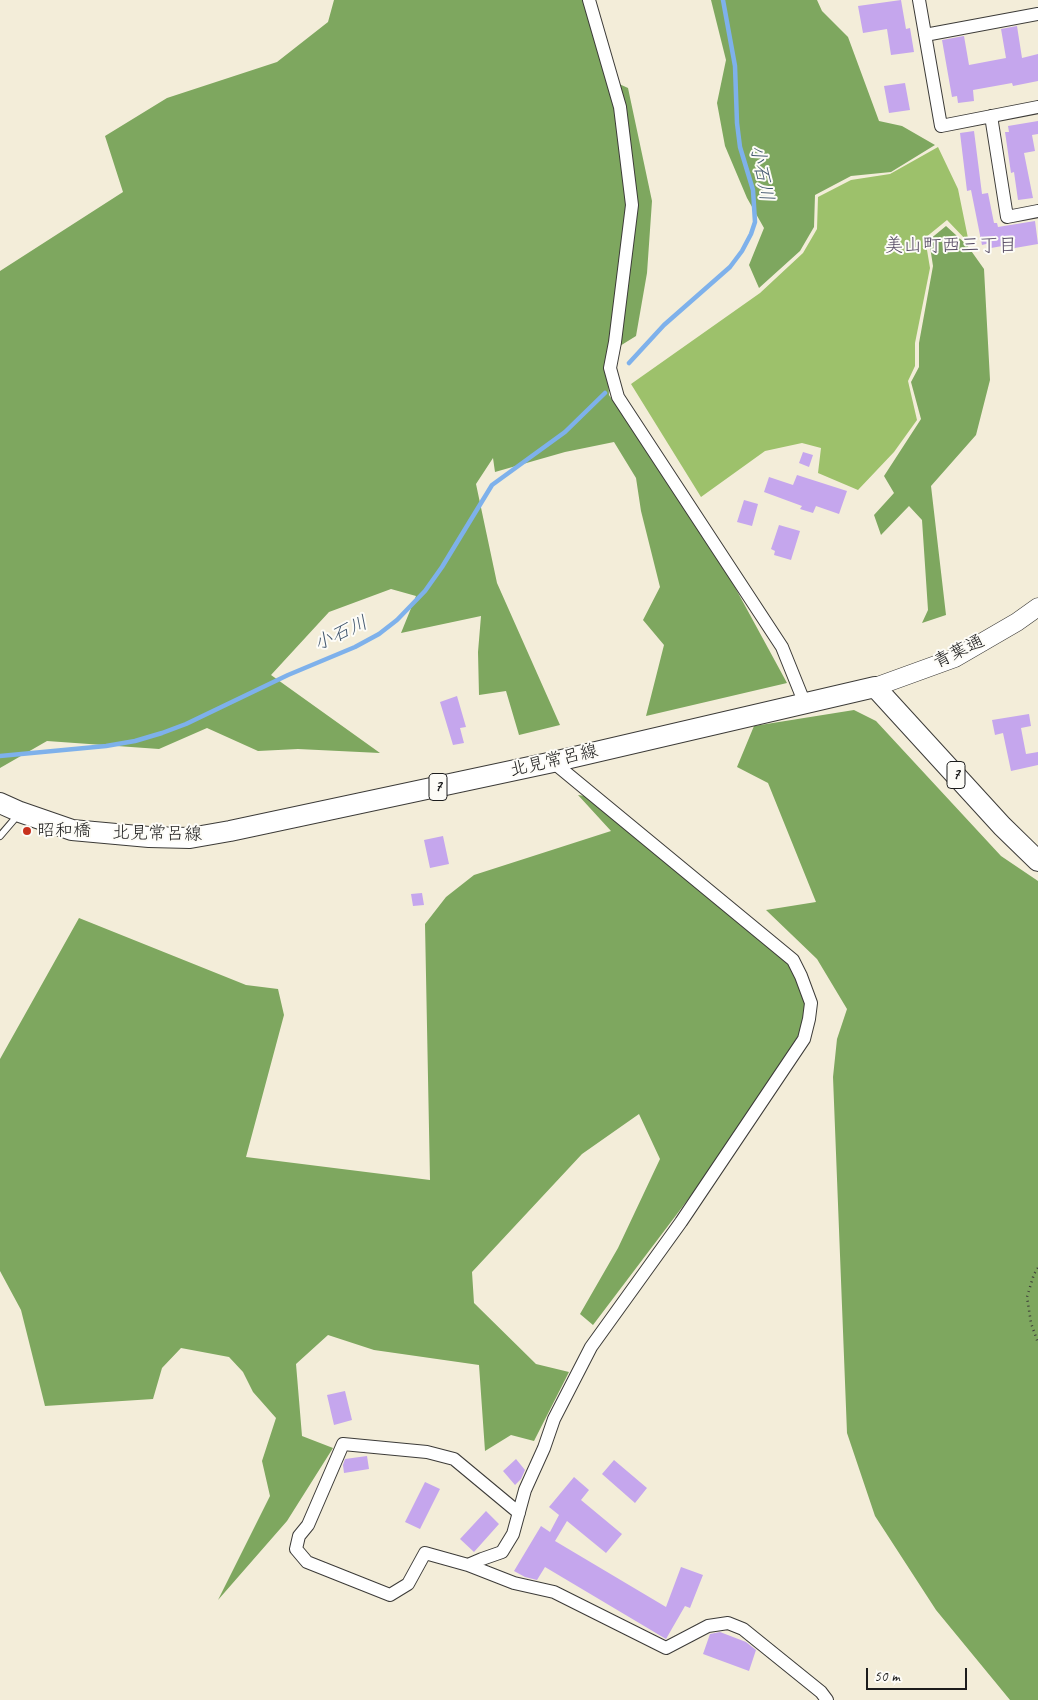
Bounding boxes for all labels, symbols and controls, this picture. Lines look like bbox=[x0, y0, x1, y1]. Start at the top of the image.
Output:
water label: 小石川 bbox=[744, 143, 778, 203]
district label: 美山町西三丁目 bbox=[885, 235, 1017, 257]
water label: 小石川 bbox=[310, 612, 372, 656]
street label: 青葉通 bbox=[930, 630, 988, 674]
street label: 北見常呂線 bbox=[508, 740, 600, 782]
road number: 7 bbox=[947, 762, 965, 788]
road number: 7 bbox=[429, 774, 447, 800]
place label: 昭和橋 bbox=[37, 820, 91, 842]
street label: 北見常呂線 bbox=[112, 822, 202, 846]
marker: 昭和橋 bbox=[21, 825, 33, 837]
scale bar bbox=[868, 1658, 969, 1690]
text: 50 m bbox=[874, 1667, 900, 1686]

